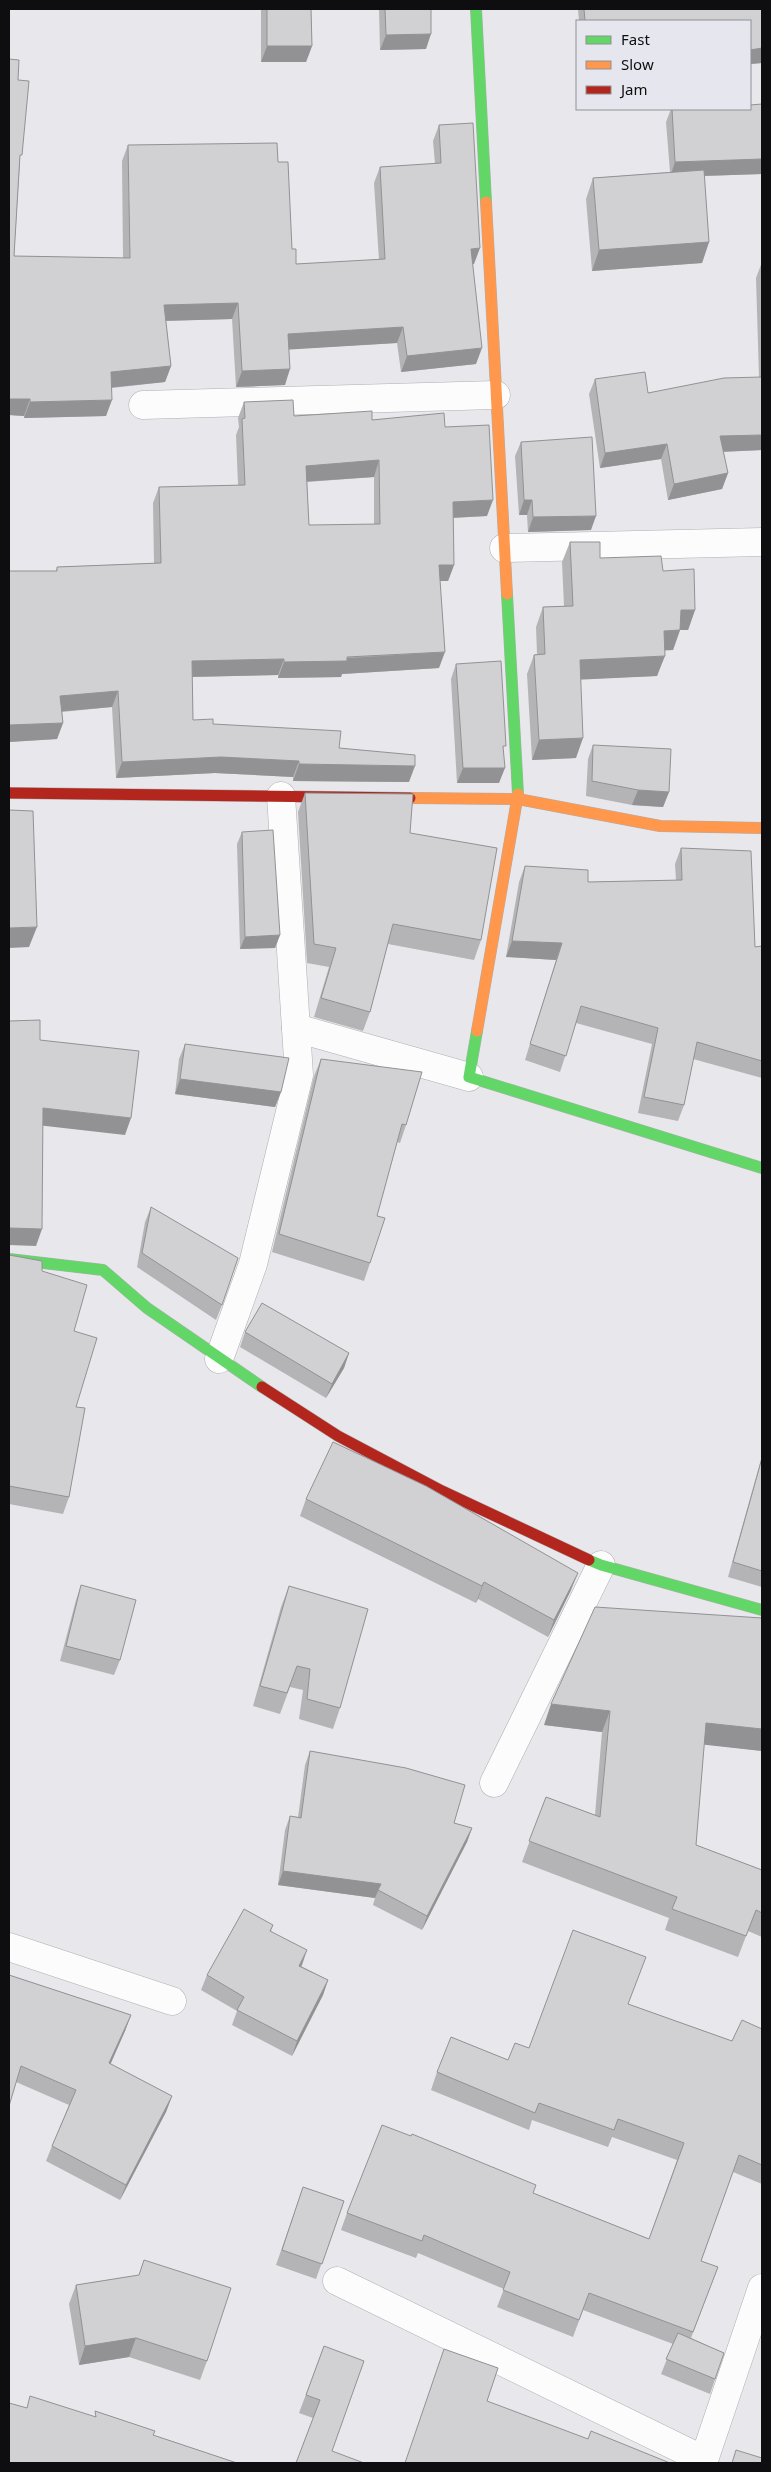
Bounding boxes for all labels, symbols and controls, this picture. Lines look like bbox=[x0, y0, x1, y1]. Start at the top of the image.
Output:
legend bbox=[576, 20, 751, 110]
text: Fast bbox=[621, 29, 650, 49]
text: Slow bbox=[621, 54, 654, 74]
text: Jam bbox=[619, 79, 648, 99]

